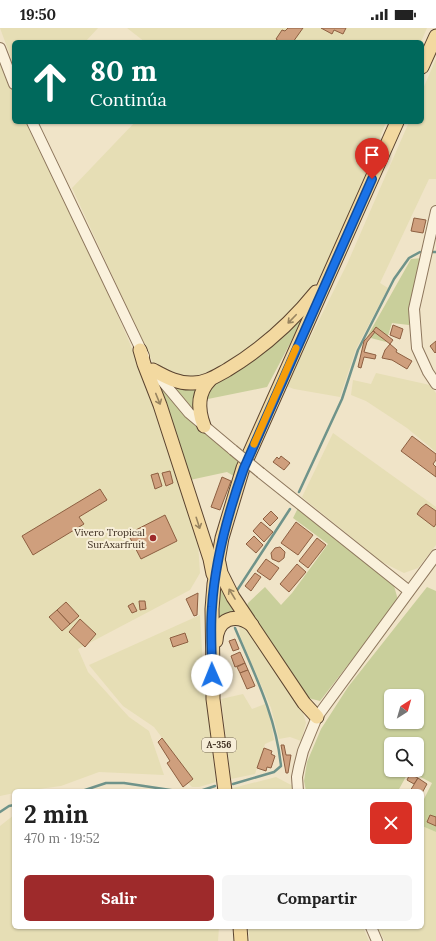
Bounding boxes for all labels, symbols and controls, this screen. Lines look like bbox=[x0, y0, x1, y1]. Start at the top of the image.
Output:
text: 19:50 bbox=[20, 5, 56, 24]
text: 80 m bbox=[90, 53, 157, 89]
icon: ahead bbox=[24, 56, 76, 108]
text: Continúa bbox=[90, 88, 167, 111]
pin bbox=[355, 138, 389, 179]
icon: arrive bbox=[361, 144, 383, 166]
one-way arrow bbox=[287, 314, 297, 324]
one-way arrow bbox=[155, 393, 163, 405]
one-way arrow bbox=[195, 516, 202, 529]
place label: Vivero Tropical SurAxarfruit bbox=[73, 526, 145, 551]
marker: Vivero Tropical SurAxarfruit bbox=[148, 533, 158, 543]
one-way arrow bbox=[228, 589, 236, 600]
position arrow bbox=[191, 654, 233, 696]
north arrow bbox=[384, 689, 424, 729]
map controls bbox=[384, 689, 424, 777]
button: search bbox=[384, 737, 424, 777]
road number: A-356 bbox=[202, 738, 236, 752]
text: 2 min bbox=[24, 799, 88, 830]
button: close bbox=[370, 802, 412, 844]
text: 470 m · 19:52 bbox=[24, 830, 100, 847]
button: Salir bbox=[24, 875, 214, 921]
button: Compartir bbox=[222, 875, 412, 921]

